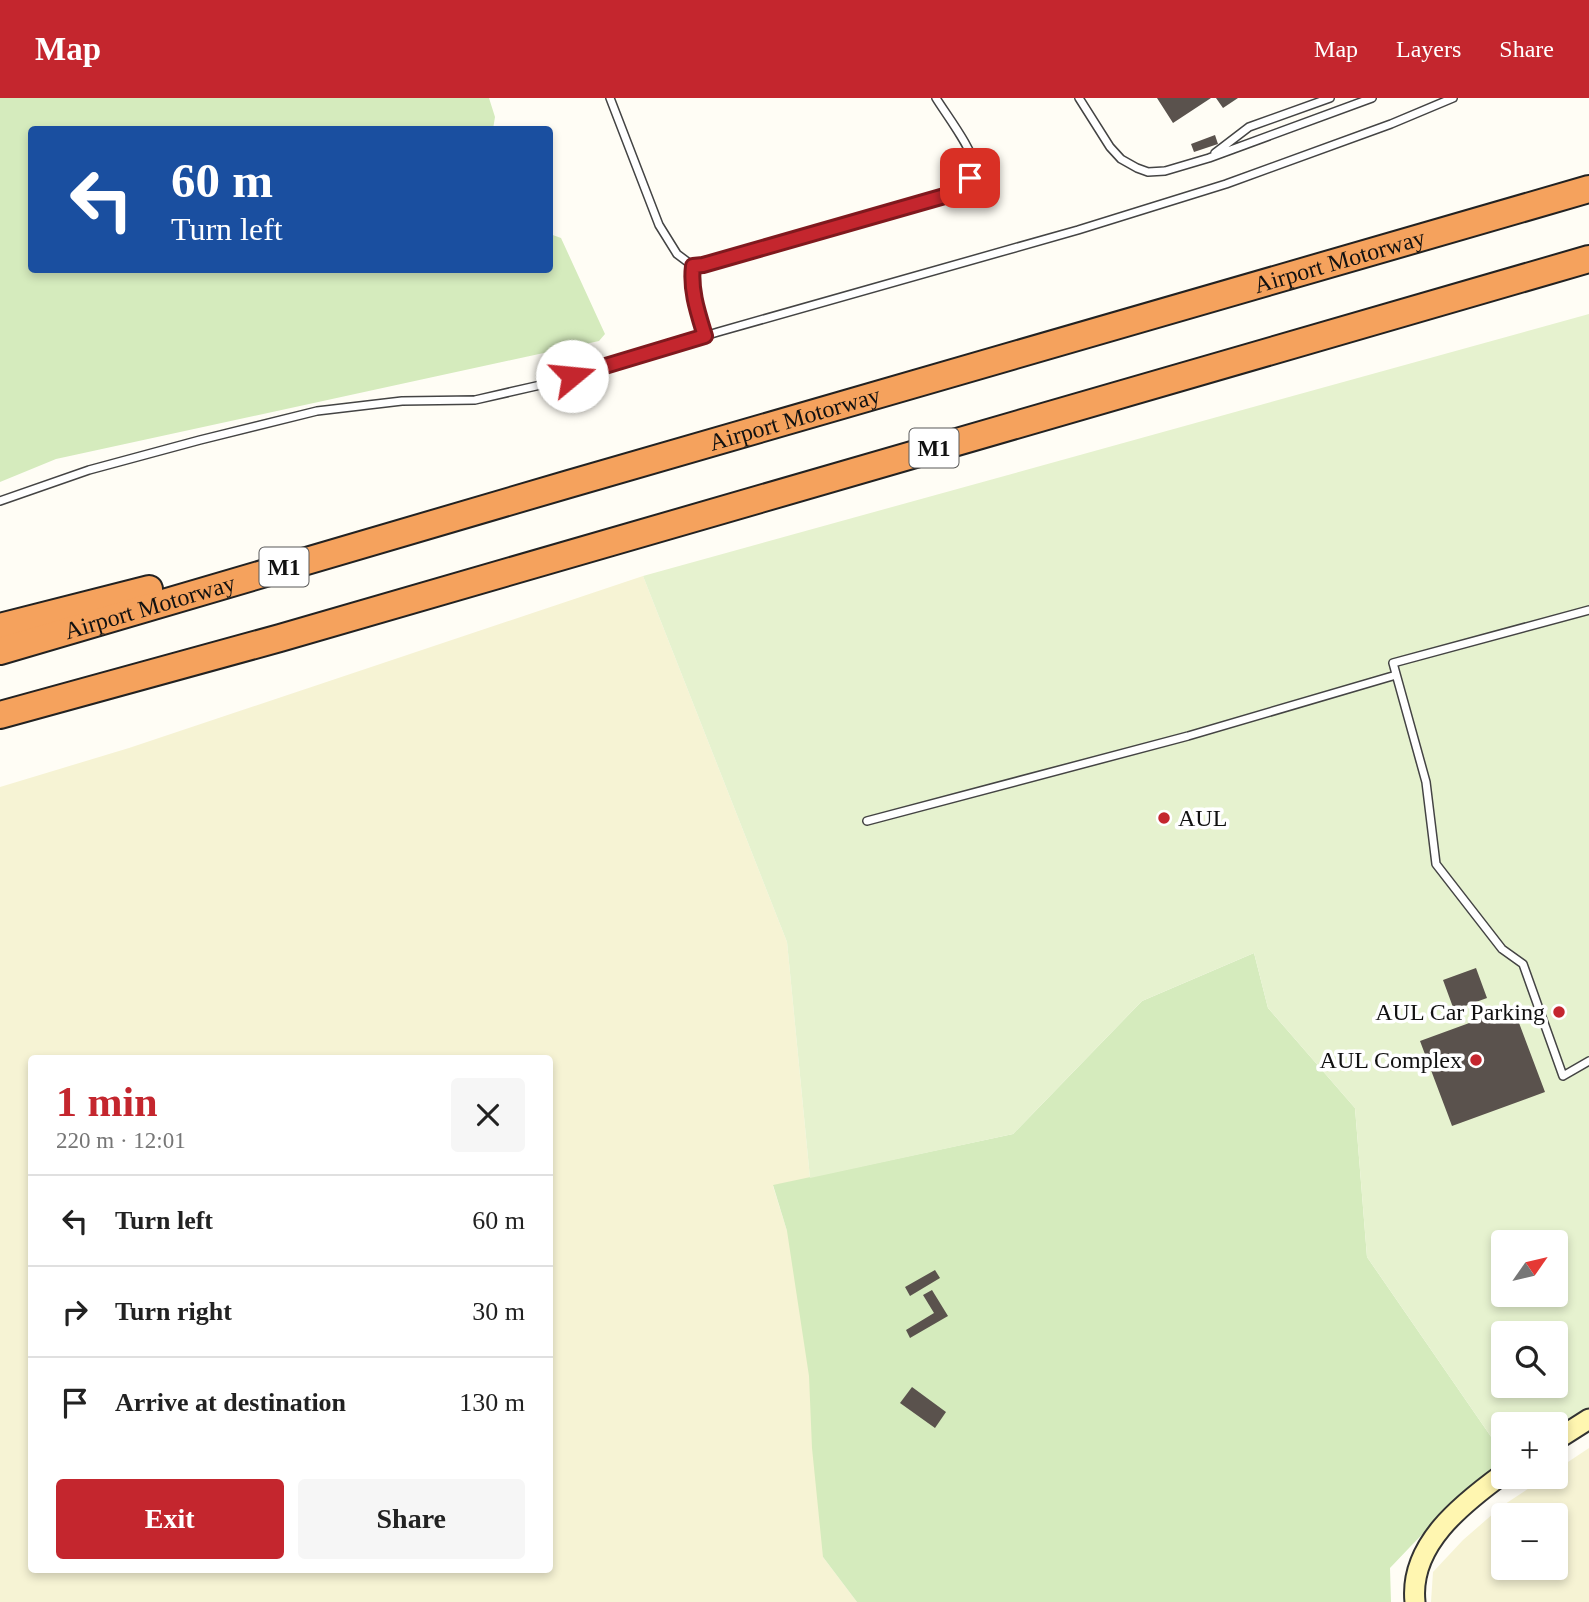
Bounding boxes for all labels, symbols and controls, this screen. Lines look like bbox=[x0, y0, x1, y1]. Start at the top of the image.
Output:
text: Map bbox=[35, 31, 101, 67]
text: Map bbox=[1314, 36, 1358, 62]
text: Layers bbox=[1396, 36, 1461, 62]
text: Share bbox=[1499, 36, 1554, 62]
pin bbox=[940, 148, 1000, 208]
text: 60 m bbox=[171, 153, 273, 208]
icon: left bbox=[56, 154, 147, 245]
icon: arrive bbox=[951, 159, 989, 197]
text: Turn left bbox=[171, 211, 283, 247]
street label: Airport Motorway bbox=[1251, 224, 1428, 298]
position arrow bbox=[535, 339, 609, 413]
street label: Airport Motorway bbox=[706, 382, 883, 456]
road number: M1 bbox=[909, 428, 958, 468]
road number: M1 bbox=[260, 547, 308, 587]
street label: Airport Motorway bbox=[61, 570, 238, 644]
place label: AUL bbox=[1178, 805, 1227, 831]
marker: AUL bbox=[1156, 810, 1172, 826]
place label: AUL Car Parking bbox=[1375, 999, 1545, 1025]
marker: AUL Car Parking bbox=[1551, 1004, 1567, 1020]
place label: AUL Complex bbox=[1320, 1047, 1462, 1073]
marker: AUL Complex bbox=[1468, 1052, 1484, 1068]
button: close bbox=[451, 1078, 525, 1152]
text: 1 min bbox=[56, 1079, 158, 1125]
text: 220 m · 12:01 bbox=[56, 1128, 186, 1153]
icon: left bbox=[56, 1202, 94, 1240]
text: Turn left bbox=[115, 1206, 213, 1235]
text: 60 m bbox=[472, 1206, 525, 1235]
north arrow bbox=[1491, 1230, 1568, 1307]
map controls bbox=[1491, 1230, 1568, 1580]
icon: right bbox=[56, 1293, 94, 1331]
text: Turn right bbox=[115, 1297, 232, 1326]
text: 30 m bbox=[472, 1297, 525, 1326]
button: search bbox=[1491, 1321, 1568, 1398]
icon: arrive bbox=[56, 1384, 94, 1422]
text: Arrive at destination bbox=[115, 1388, 346, 1417]
text: 130 m bbox=[459, 1388, 525, 1417]
button: + bbox=[1491, 1412, 1568, 1489]
button: Exit bbox=[56, 1479, 284, 1559]
button: Share bbox=[298, 1479, 525, 1559]
button: − bbox=[1491, 1503, 1568, 1580]

